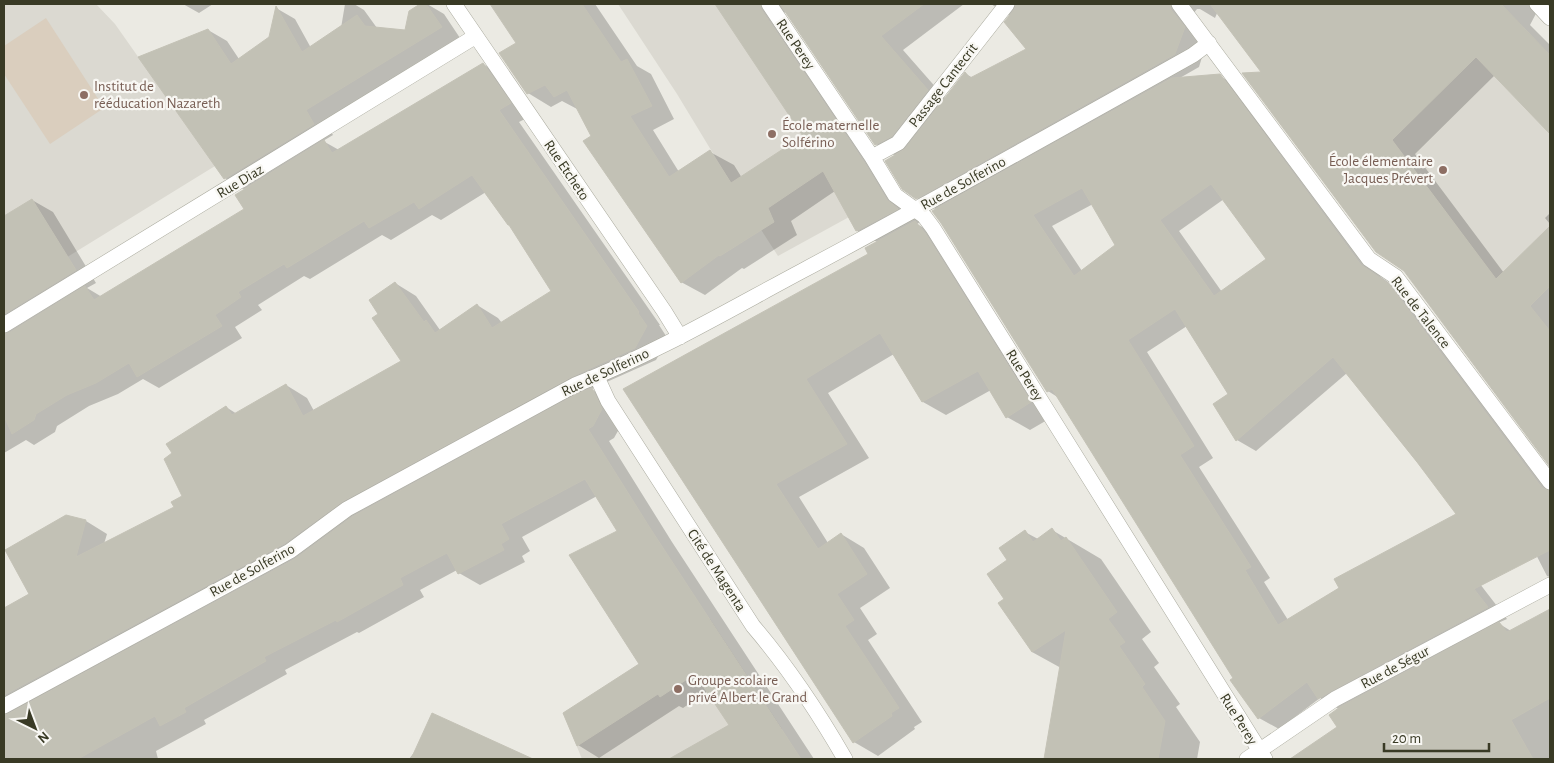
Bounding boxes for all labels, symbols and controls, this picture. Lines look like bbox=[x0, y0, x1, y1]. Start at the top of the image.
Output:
street label: Rue Perey bbox=[773, 16, 818, 73]
street label: Passage Cantecrit bbox=[906, 40, 981, 130]
place label: Institut de rééducation Nazareth bbox=[94, 79, 221, 111]
marker: Institut de rééducation Nazareth bbox=[78, 89, 90, 101]
place label: École maternelle Solférino bbox=[782, 116, 879, 150]
marker: École maternelle Solférino bbox=[766, 128, 778, 140]
street label: Rue Etcheto bbox=[541, 137, 592, 203]
place label: École élementaire Jacques Prévert bbox=[1329, 152, 1433, 186]
street label: Rue de Solferino bbox=[918, 154, 1008, 213]
street label: Rue Diaz bbox=[214, 162, 266, 201]
marker: École élementaire Jacques Prévert bbox=[1437, 164, 1449, 176]
street label: Rue de Talence bbox=[1388, 274, 1453, 351]
street label: Rue de Solferino bbox=[559, 346, 651, 399]
street label: Rue Perey bbox=[1003, 347, 1046, 404]
street label: Cité de Magenta bbox=[684, 526, 749, 614]
street label: Rue de Solferino bbox=[207, 541, 297, 600]
street label: Rue de Ségur bbox=[1358, 643, 1432, 692]
place label: Groupe scolaire privé Albert le Grand bbox=[688, 673, 808, 705]
marker: Groupe scolaire privé Albert le Grand bbox=[672, 683, 684, 695]
street label: Rue Perey bbox=[1217, 691, 1260, 748]
north arrow bbox=[10, 703, 60, 753]
scale bar bbox=[1384, 720, 1489, 752]
text: N bbox=[35, 728, 51, 745]
text: 20 m bbox=[1392, 731, 1421, 746]

